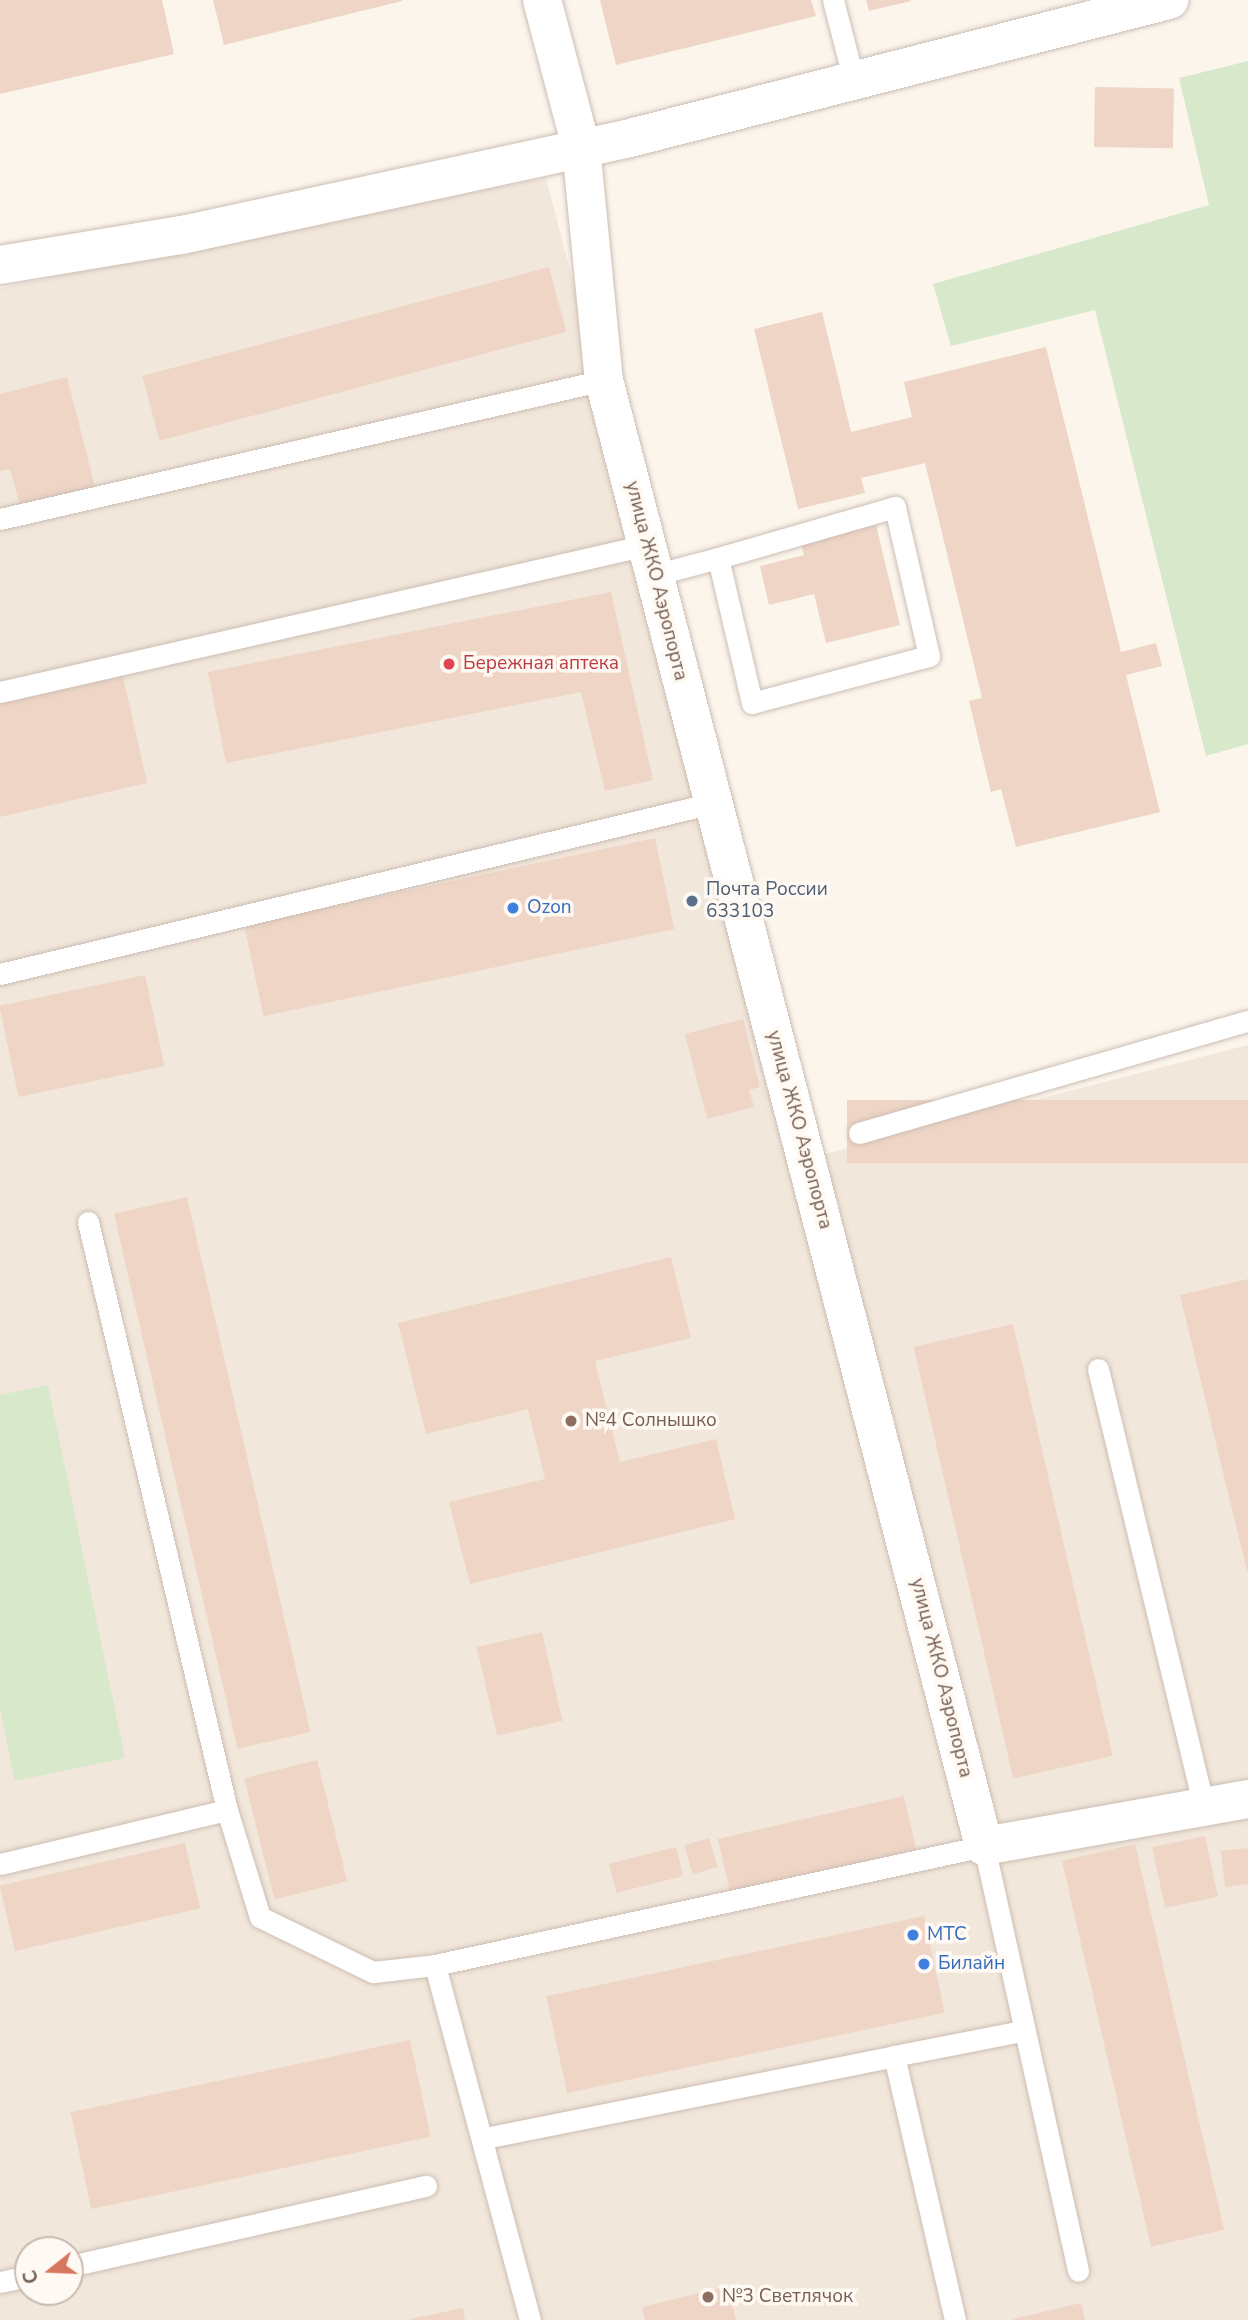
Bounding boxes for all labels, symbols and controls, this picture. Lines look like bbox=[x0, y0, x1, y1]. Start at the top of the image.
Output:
street label: улица ЖКО Аэропорта bbox=[620, 479, 692, 683]
place label: Бережная аптека bbox=[463, 653, 619, 675]
marker: Бережная аптека bbox=[441, 656, 457, 672]
place label: Почта России 633103 bbox=[706, 879, 828, 923]
marker: Почта России 633103 bbox=[684, 893, 700, 909]
place label: Ozon bbox=[527, 897, 572, 919]
marker: Ozon bbox=[505, 900, 521, 916]
street label: улица ЖКО Аэропорта bbox=[761, 1028, 837, 1232]
place label: №4 Солнышко bbox=[585, 1410, 717, 1432]
marker: №4 Солнышко bbox=[563, 1413, 579, 1429]
street label: улица ЖКО Аэропорта bbox=[905, 1576, 977, 1780]
place label: МТС bbox=[927, 1924, 967, 1946]
marker: МТС bbox=[905, 1927, 921, 1943]
place label: Билайн bbox=[938, 1953, 1005, 1975]
marker: Билайн bbox=[916, 1956, 932, 1972]
north arrow bbox=[14, 2236, 84, 2306]
text: С bbox=[17, 2267, 45, 2287]
place label: №3 Светлячок bbox=[722, 2286, 853, 2308]
marker: №3 Светлячок bbox=[700, 2289, 716, 2305]

